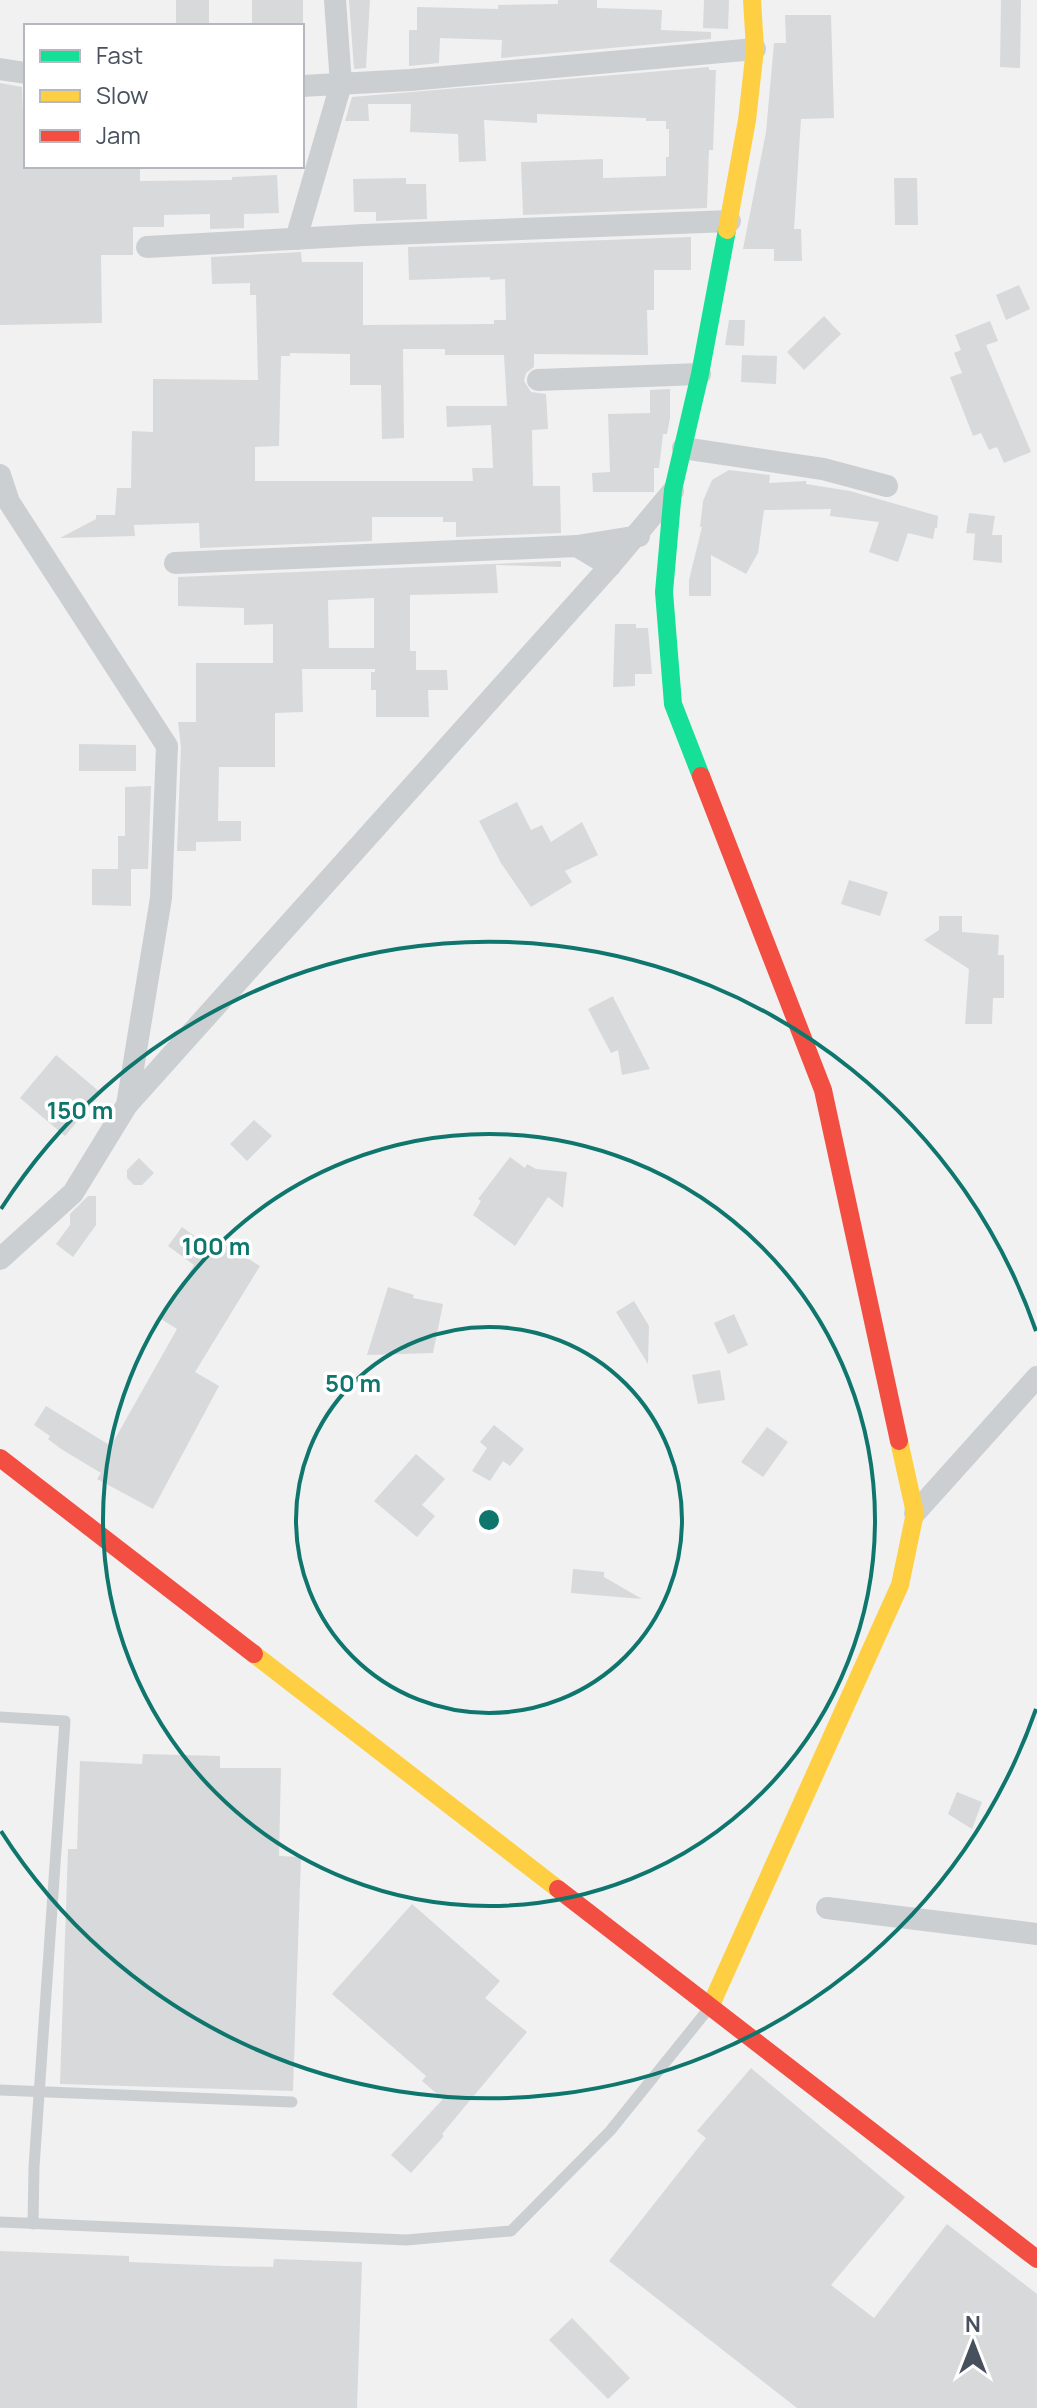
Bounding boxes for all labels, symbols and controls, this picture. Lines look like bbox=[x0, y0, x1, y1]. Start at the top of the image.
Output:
legend bbox=[24, 24, 304, 168]
text: Fast bbox=[96, 38, 143, 71]
text: Slow bbox=[96, 78, 149, 111]
text: Jam bbox=[96, 118, 141, 151]
text: 150 m bbox=[47, 1093, 113, 1126]
text: 100 m bbox=[182, 1229, 250, 1262]
text: 50 m bbox=[325, 1366, 381, 1399]
centre of rings bbox=[475, 1506, 503, 1534]
north arrow bbox=[933, 2304, 1013, 2384]
text: N bbox=[965, 2309, 981, 2339]

